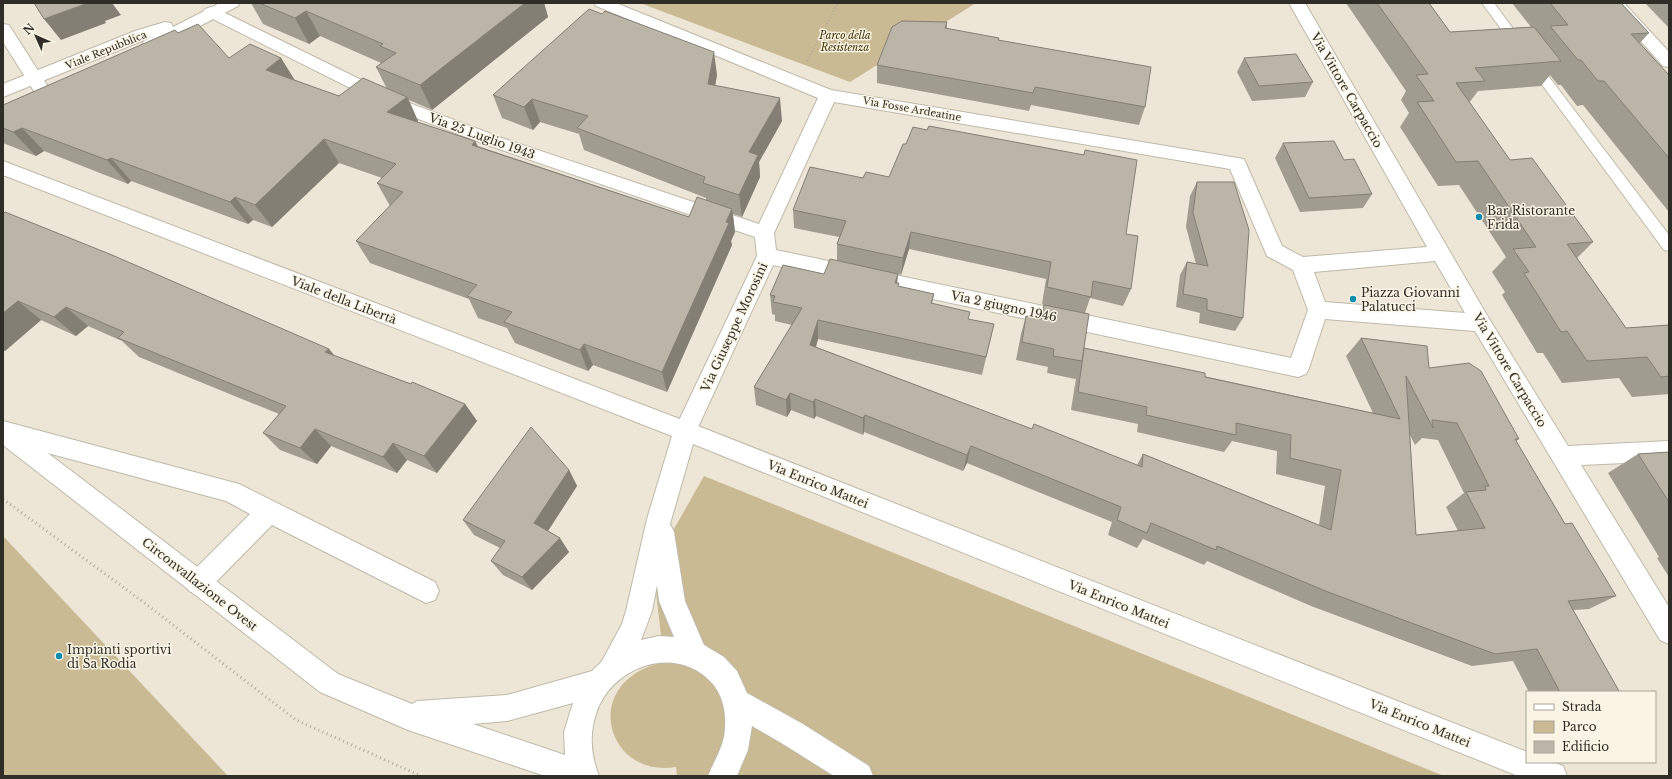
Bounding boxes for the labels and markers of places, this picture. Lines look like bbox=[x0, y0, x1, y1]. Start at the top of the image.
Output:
place label: Bar Ristorante Frida bbox=[1487, 203, 1575, 232]
marker: Bar Ristorante Frida bbox=[1474, 212, 1484, 222]
place label: Piazza Giovanni Palatucci bbox=[1361, 285, 1460, 314]
marker: Piazza Giovanni Palatucci bbox=[1348, 294, 1358, 304]
place label: Impianti sportivi di Sa Rodia bbox=[67, 642, 171, 671]
marker: Impianti sportivi di Sa Rodia bbox=[54, 651, 64, 661]

